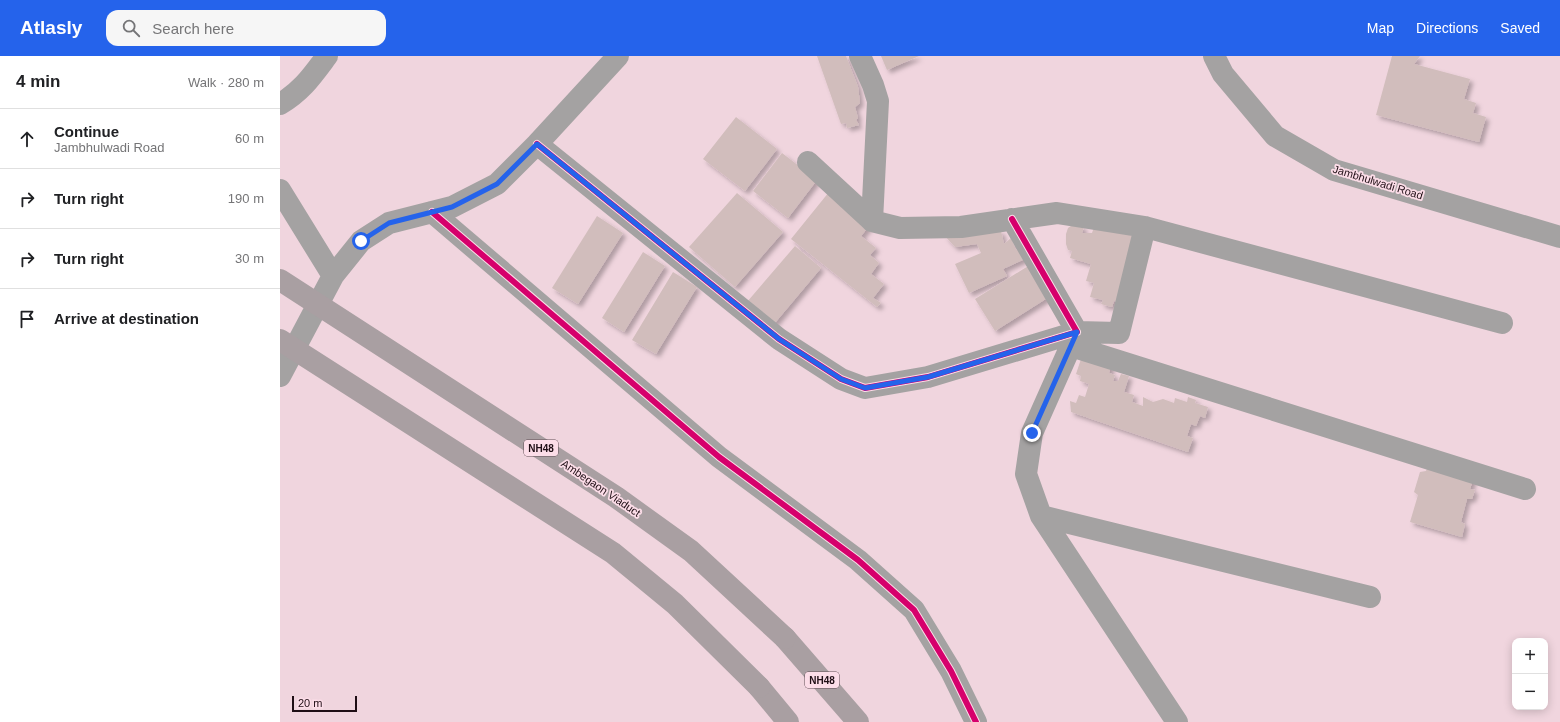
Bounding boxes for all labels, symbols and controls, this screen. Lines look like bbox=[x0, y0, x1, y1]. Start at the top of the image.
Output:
search box bbox=[106, 10, 386, 46]
text: Atlasly bbox=[20, 17, 82, 38]
icon: search bbox=[120, 17, 142, 39]
text: Search here bbox=[152, 20, 234, 37]
text: Map bbox=[1367, 20, 1394, 36]
text: Directions bbox=[1416, 20, 1478, 36]
text: Saved bbox=[1500, 20, 1540, 36]
text: 4 min bbox=[16, 72, 60, 91]
text: Walk · 280 m bbox=[188, 75, 264, 90]
text: Continue bbox=[54, 123, 119, 140]
icon: ahead bbox=[16, 128, 38, 150]
text: 60 m bbox=[235, 131, 264, 146]
text: Jambhulwadi Road bbox=[54, 140, 165, 155]
street label: Jambhulwadi Road bbox=[1332, 163, 1424, 201]
icon: right bbox=[16, 188, 38, 210]
text: Turn right bbox=[54, 190, 124, 207]
text: 190 m bbox=[228, 191, 264, 206]
route start bbox=[352, 232, 370, 250]
icon: right bbox=[16, 248, 38, 270]
text: Turn right bbox=[54, 250, 124, 267]
text: 30 m bbox=[235, 251, 264, 266]
icon: arrive bbox=[16, 308, 38, 330]
text: Arrive at destination bbox=[54, 310, 199, 327]
route end bbox=[1023, 424, 1041, 442]
road number: NH48 bbox=[524, 440, 558, 456]
street label: Ambegaon Viaduct bbox=[559, 457, 643, 519]
map controls bbox=[1512, 638, 1548, 710]
button: + bbox=[1512, 638, 1548, 674]
road number: NH48 bbox=[805, 672, 839, 688]
button: − bbox=[1512, 674, 1548, 710]
scale bar bbox=[292, 694, 357, 713]
text: 20 m bbox=[298, 697, 322, 709]

